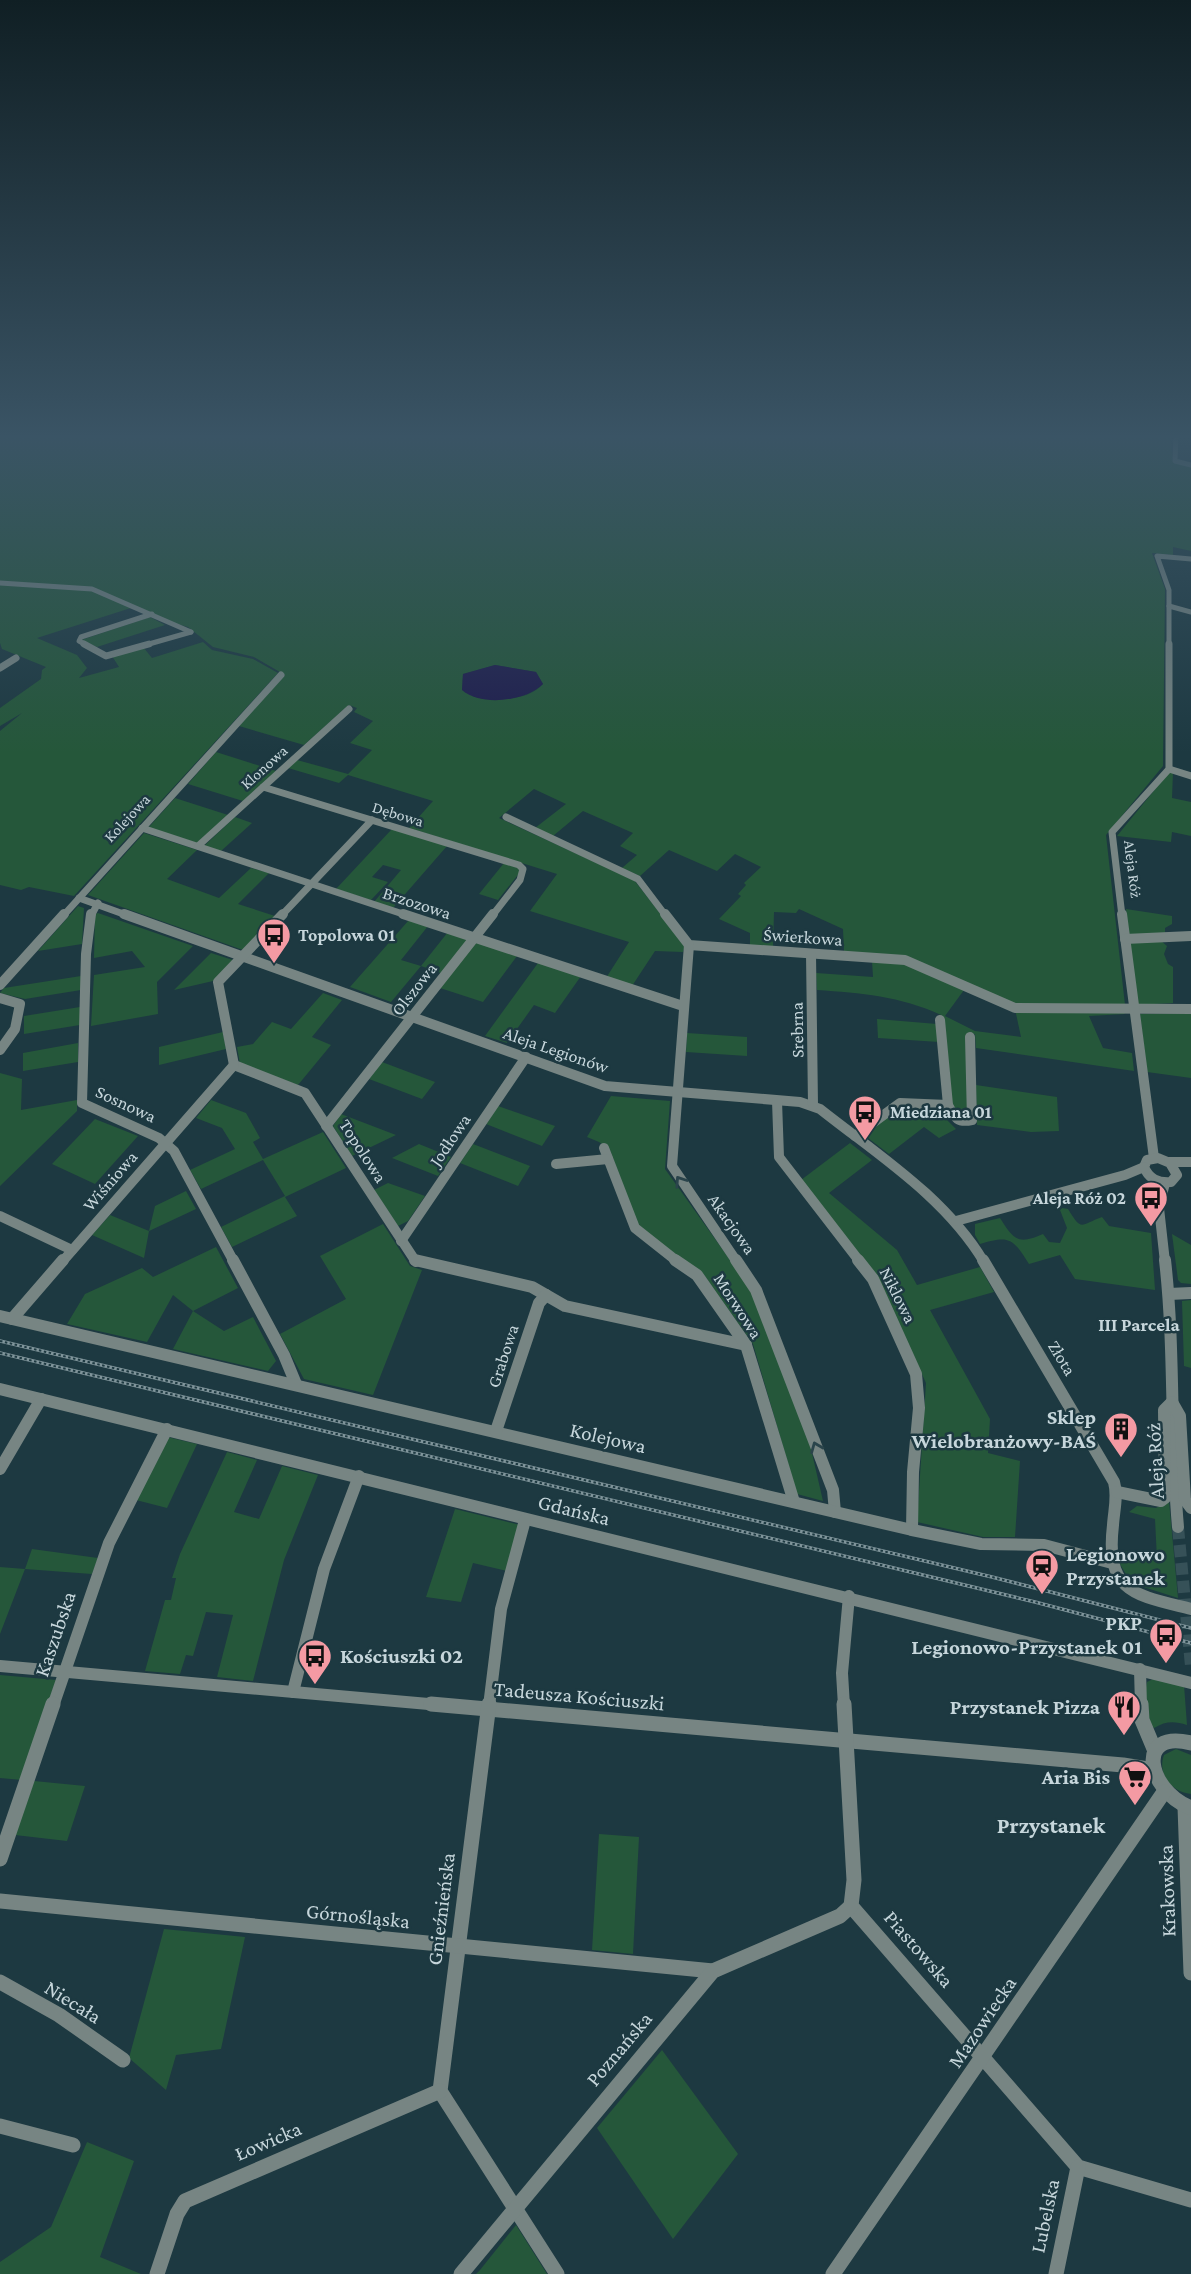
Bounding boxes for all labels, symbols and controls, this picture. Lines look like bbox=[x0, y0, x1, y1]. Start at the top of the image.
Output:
street label: Klonowa bbox=[237, 741, 291, 792]
street label: Kolejowa bbox=[101, 790, 155, 846]
street label: Dębowa bbox=[370, 798, 426, 831]
street label: Aleja Róż bbox=[1120, 839, 1145, 899]
street label: Brzozowa bbox=[380, 883, 454, 923]
bus stop icon: Topolowa 01 bbox=[255, 916, 293, 965]
street label: Świerkowa bbox=[763, 924, 843, 950]
place label: Topolowa 01 bbox=[298, 925, 395, 945]
street label: Olszowa bbox=[387, 958, 441, 1020]
street label: Srebrna bbox=[787, 1002, 807, 1058]
street label: Aleja Legionów bbox=[500, 1023, 612, 1079]
street label: Sosnowa bbox=[93, 1081, 159, 1127]
bus stop icon: Miedziana 01 bbox=[846, 1093, 884, 1142]
place label: Miedziana 01 bbox=[890, 1102, 992, 1122]
street label: Jodłowa bbox=[424, 1110, 475, 1172]
street label: Topolowa bbox=[335, 1116, 391, 1186]
street label: Wiśniowa bbox=[79, 1147, 141, 1215]
one-way arrow bbox=[676, 1176, 689, 1189]
bus stop icon: Aleja Róż 02 bbox=[1132, 1179, 1170, 1228]
place label: Aleja Róż 02 bbox=[1032, 1188, 1126, 1209]
street label: Akacjowa bbox=[703, 1190, 760, 1259]
street label: Niklowa bbox=[875, 1264, 921, 1326]
street label: Morwowa bbox=[710, 1270, 766, 1342]
district label: III Parcela bbox=[1098, 1314, 1181, 1335]
street label: Grabowa bbox=[483, 1322, 523, 1390]
street label: Złota bbox=[1044, 1337, 1080, 1379]
place label: Sklep Wielobranżowy-BAŚ bbox=[911, 1405, 1096, 1453]
building icon: Sklep Wielobranżowy-BAŚ bbox=[1102, 1410, 1140, 1459]
street label: Kolejowa bbox=[568, 1418, 649, 1458]
street label: Aleja Róż bbox=[1141, 1422, 1169, 1500]
one-way arrow bbox=[810, 1442, 824, 1454]
street label: Gdańska bbox=[536, 1489, 613, 1531]
place label: Legionowo Przystanek bbox=[1066, 1542, 1166, 1590]
station icon: Legionowo Przystanek bbox=[1023, 1547, 1061, 1596]
street label: Kaszubska bbox=[29, 1588, 81, 1680]
place label: PKP Legionowo-Przystanek 01 bbox=[911, 1611, 1142, 1659]
bus stop icon: PKP Legionowo-Przystanek 01 bbox=[1147, 1616, 1185, 1665]
bus stop icon: Kościuszki 02 bbox=[296, 1637, 334, 1686]
place label: Kościuszki 02 bbox=[340, 1644, 463, 1668]
street label: Tadeusza Kościuszki bbox=[493, 1677, 666, 1715]
restaurant icon: Przystanek Pizza bbox=[1105, 1688, 1143, 1737]
place label: Przystanek Pizza bbox=[950, 1695, 1101, 1719]
supermarket icon: Aria Bis bbox=[1116, 1758, 1154, 1807]
place label: Aria Bis bbox=[1041, 1765, 1110, 1789]
district label: Przystanek bbox=[997, 1812, 1106, 1838]
street label: Krakowska bbox=[1153, 1844, 1181, 1938]
street label: Gnieźnieńska bbox=[422, 1851, 460, 1967]
street label: Górnośląska bbox=[305, 1899, 411, 1933]
street label: Piastowska bbox=[879, 1906, 959, 1993]
street label: Mazowiecka bbox=[943, 1972, 1021, 2072]
street label: Niecała bbox=[40, 1975, 106, 2029]
street label: Poznańska bbox=[581, 2007, 657, 2091]
street label: Łowicka bbox=[231, 2116, 305, 2166]
street label: Lubelska bbox=[1025, 2177, 1065, 2255]

